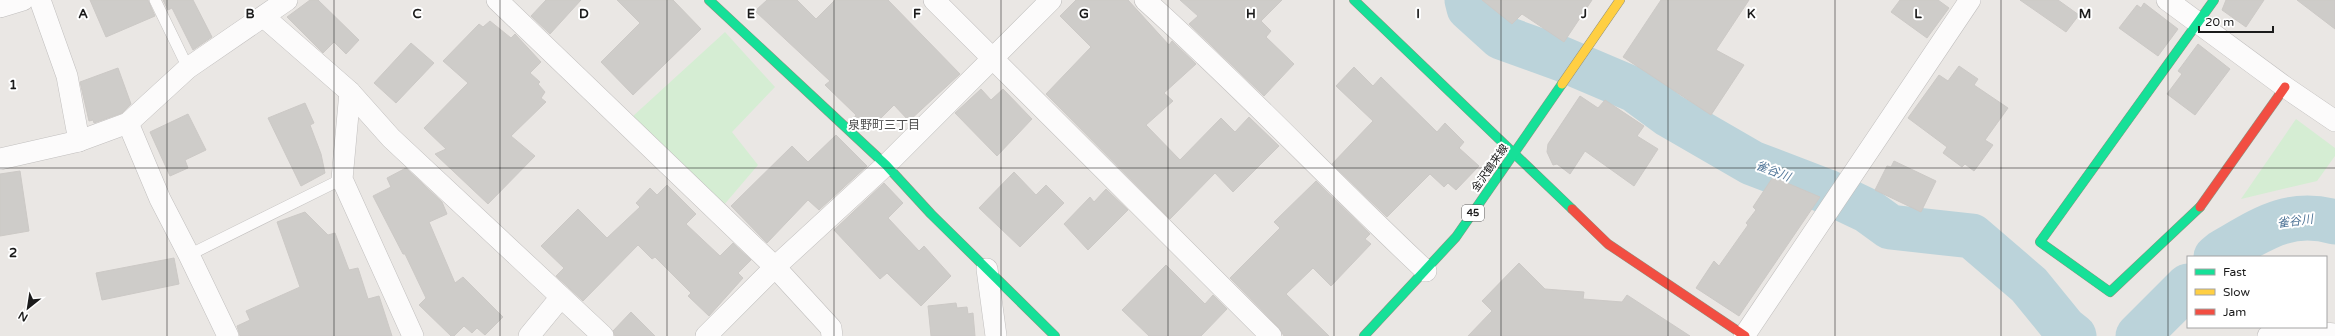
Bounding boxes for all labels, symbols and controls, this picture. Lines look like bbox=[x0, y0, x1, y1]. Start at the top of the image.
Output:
text: A bbox=[78, 6, 88, 22]
text: B bbox=[245, 6, 255, 22]
text: C bbox=[412, 6, 422, 22]
text: D bbox=[579, 6, 589, 22]
text: E bbox=[747, 6, 755, 22]
text: F bbox=[913, 6, 921, 22]
text: G bbox=[1079, 6, 1089, 22]
text: H bbox=[1246, 6, 1256, 22]
text: I bbox=[1416, 6, 1420, 22]
text: J bbox=[1580, 6, 1587, 22]
text: K bbox=[1747, 6, 1756, 22]
text: L bbox=[1914, 6, 1922, 22]
text: M bbox=[2079, 6, 2091, 22]
scale bar bbox=[2199, 8, 2273, 34]
text: 20 m bbox=[2205, 15, 2234, 29]
text: 1 bbox=[9, 77, 17, 93]
district label: 泉野町三丁目 bbox=[848, 118, 920, 132]
street label: 金沢鶴来線 bbox=[1469, 142, 1511, 194]
water label: 雀谷川 bbox=[1754, 158, 1794, 185]
road number: 45 bbox=[1462, 205, 1484, 221]
water label: 雀谷川 bbox=[2276, 212, 2316, 230]
text: 2 bbox=[9, 245, 17, 261]
legend bbox=[2187, 256, 2327, 328]
text: Fast bbox=[2223, 265, 2247, 279]
text: Slow bbox=[2223, 285, 2250, 299]
north arrow bbox=[8, 288, 48, 328]
text: Jam bbox=[2223, 305, 2246, 319]
text: N bbox=[16, 308, 30, 324]

